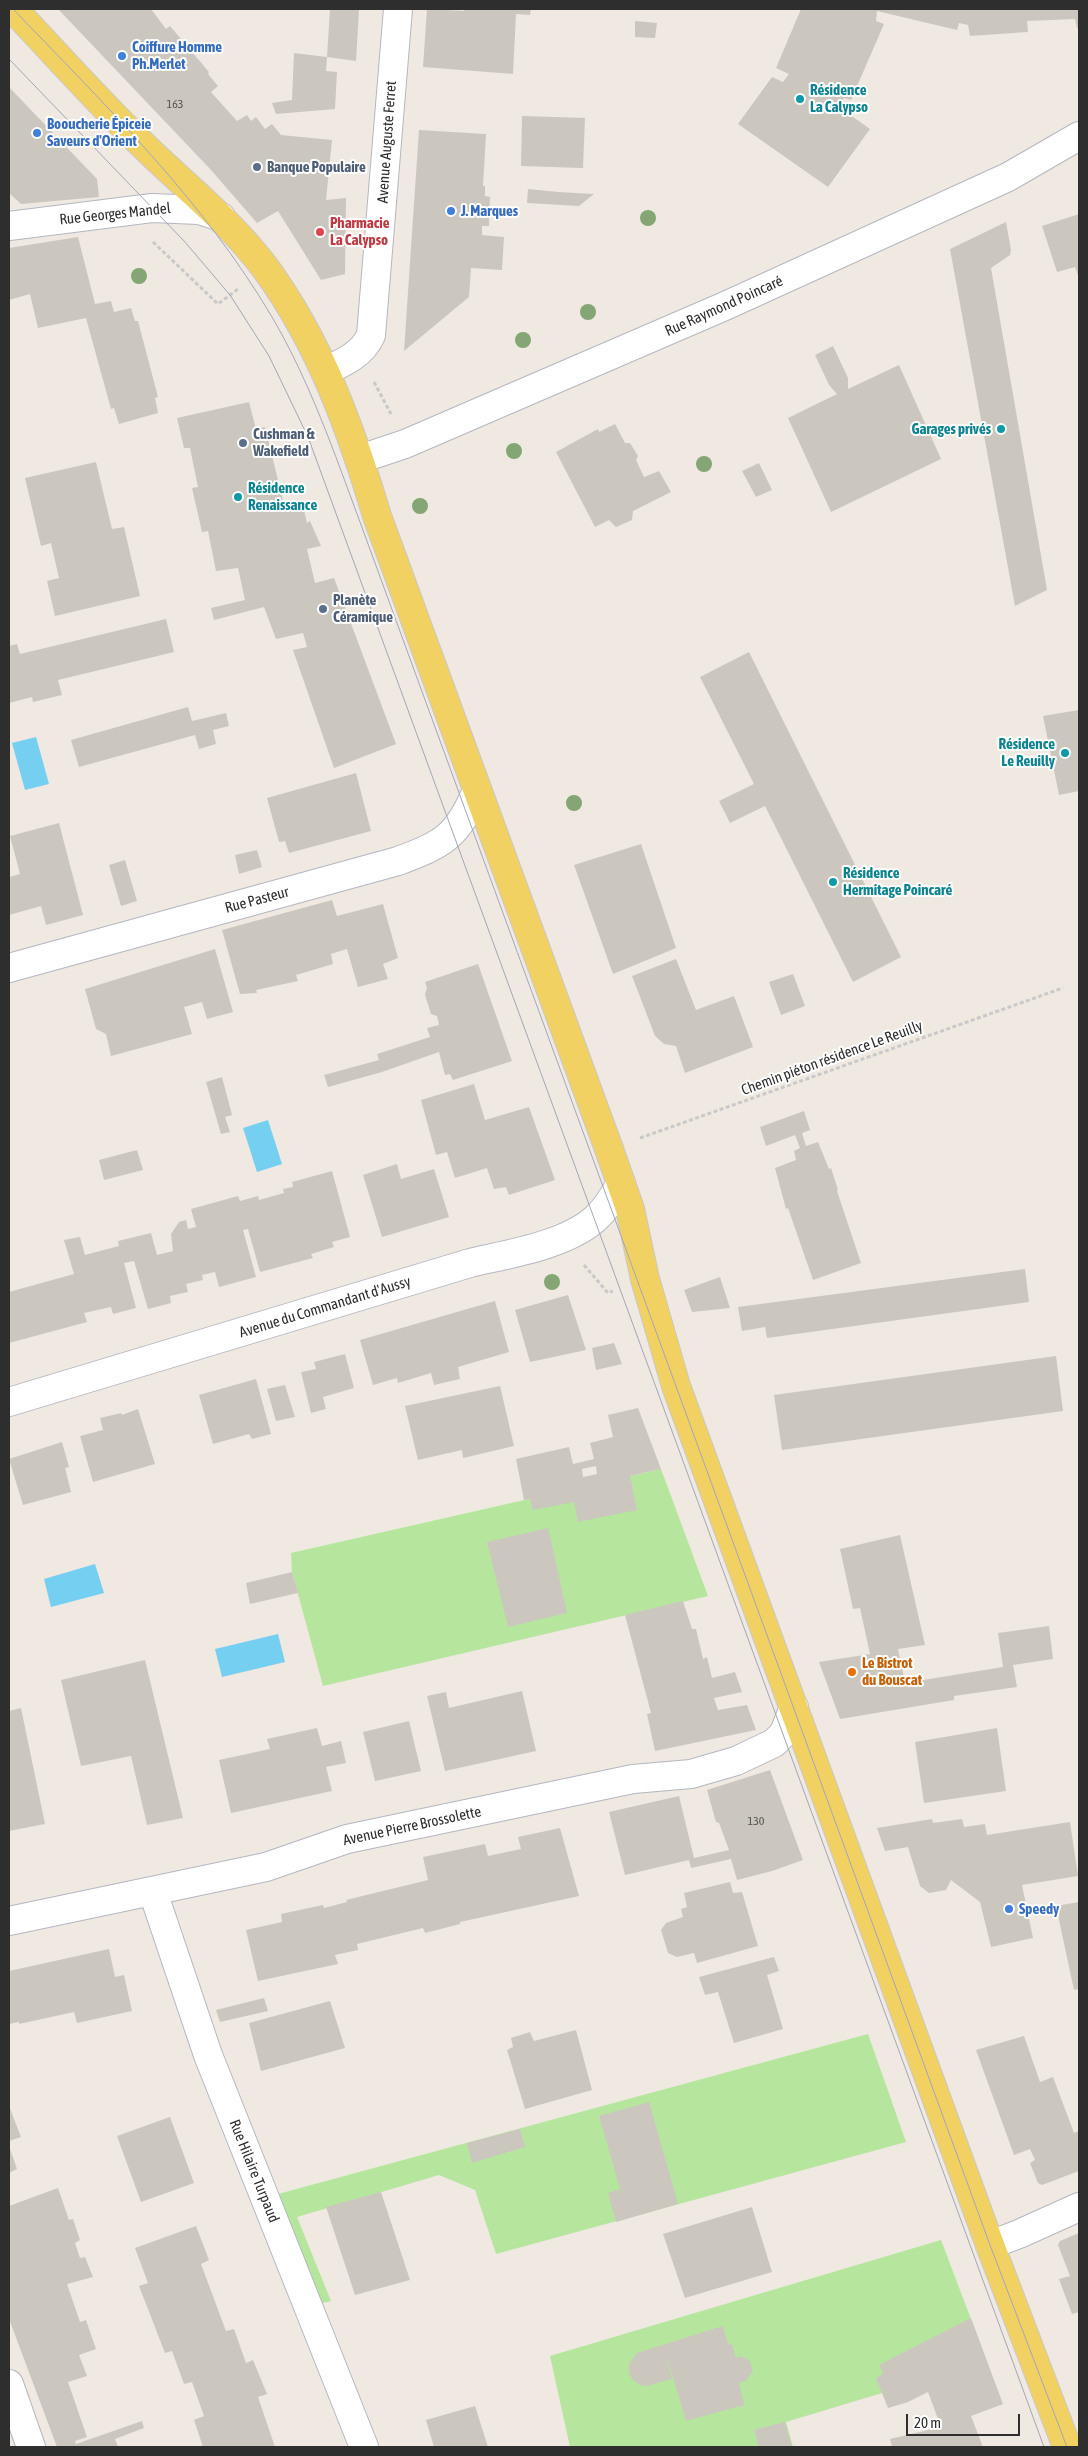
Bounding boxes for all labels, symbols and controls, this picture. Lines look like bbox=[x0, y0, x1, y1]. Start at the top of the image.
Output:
place label: Coiffure Homme Ph.Merlet bbox=[132, 38, 222, 73]
marker: Coiffure Homme Ph.Merlet bbox=[116, 50, 128, 62]
street label: Avenue Auguste Ferret bbox=[374, 80, 400, 204]
place label: Résidence La Calypso bbox=[810, 81, 868, 116]
marker: Résidence La Calypso bbox=[794, 93, 806, 105]
house number: 163 bbox=[167, 97, 183, 111]
place label: Booucherie Épiceie Saveurs d'Orient bbox=[47, 115, 151, 150]
marker: Booucherie Épiceie Saveurs d'Orient bbox=[31, 127, 43, 139]
place label: Banque Populaire bbox=[267, 158, 366, 176]
marker: Banque Populaire bbox=[251, 161, 263, 173]
street label: Rue Georges Mandel bbox=[58, 199, 172, 229]
place label: J. Marques bbox=[461, 202, 518, 220]
marker: J. Marques bbox=[445, 205, 457, 217]
place label: Pharmacie La Calypso bbox=[330, 214, 390, 249]
marker: Pharmacie La Calypso bbox=[314, 226, 326, 238]
street label: Rue Raymond Poincaré bbox=[662, 272, 786, 340]
place label: Garages privés bbox=[912, 420, 991, 438]
marker: Garages privés bbox=[995, 423, 1007, 435]
place label: Cushman & Wakefield bbox=[253, 425, 314, 460]
marker: Cushman & Wakefield bbox=[237, 437, 249, 449]
place label: Résidence Renaissance bbox=[248, 479, 317, 514]
marker: Résidence Renaissance bbox=[232, 491, 244, 503]
place label: Planète Céramique bbox=[333, 591, 393, 626]
marker: Planète Céramique bbox=[317, 603, 329, 615]
place label: Résidence Le Reuilly bbox=[998, 735, 1055, 770]
marker: Résidence Le Reuilly bbox=[1059, 747, 1071, 759]
place label: Résidence Hermitage Poincaré bbox=[843, 864, 952, 899]
marker: Résidence Hermitage Poincaré bbox=[827, 876, 839, 888]
street label: Rue Pasteur bbox=[223, 883, 291, 917]
street label: Chemin piéton résidence Le Reuilly bbox=[739, 1017, 925, 1099]
street label: Avenue du Commandant d'Aussy bbox=[237, 1272, 413, 1342]
place label: Le Bistrot du Bouscat bbox=[862, 1654, 922, 1689]
marker: Le Bistrot du Bouscat bbox=[846, 1666, 858, 1678]
street label: Avenue Pierre Brossolette bbox=[341, 1803, 483, 1849]
house number: 130 bbox=[748, 1814, 764, 1828]
place label: Speedy bbox=[1019, 1900, 1059, 1918]
marker: Speedy bbox=[1003, 1903, 1015, 1915]
street label: Rue Hilaire Turpaud bbox=[225, 2117, 283, 2225]
scale bar bbox=[908, 2404, 1022, 2436]
text: 20 m bbox=[914, 2414, 941, 2431]

